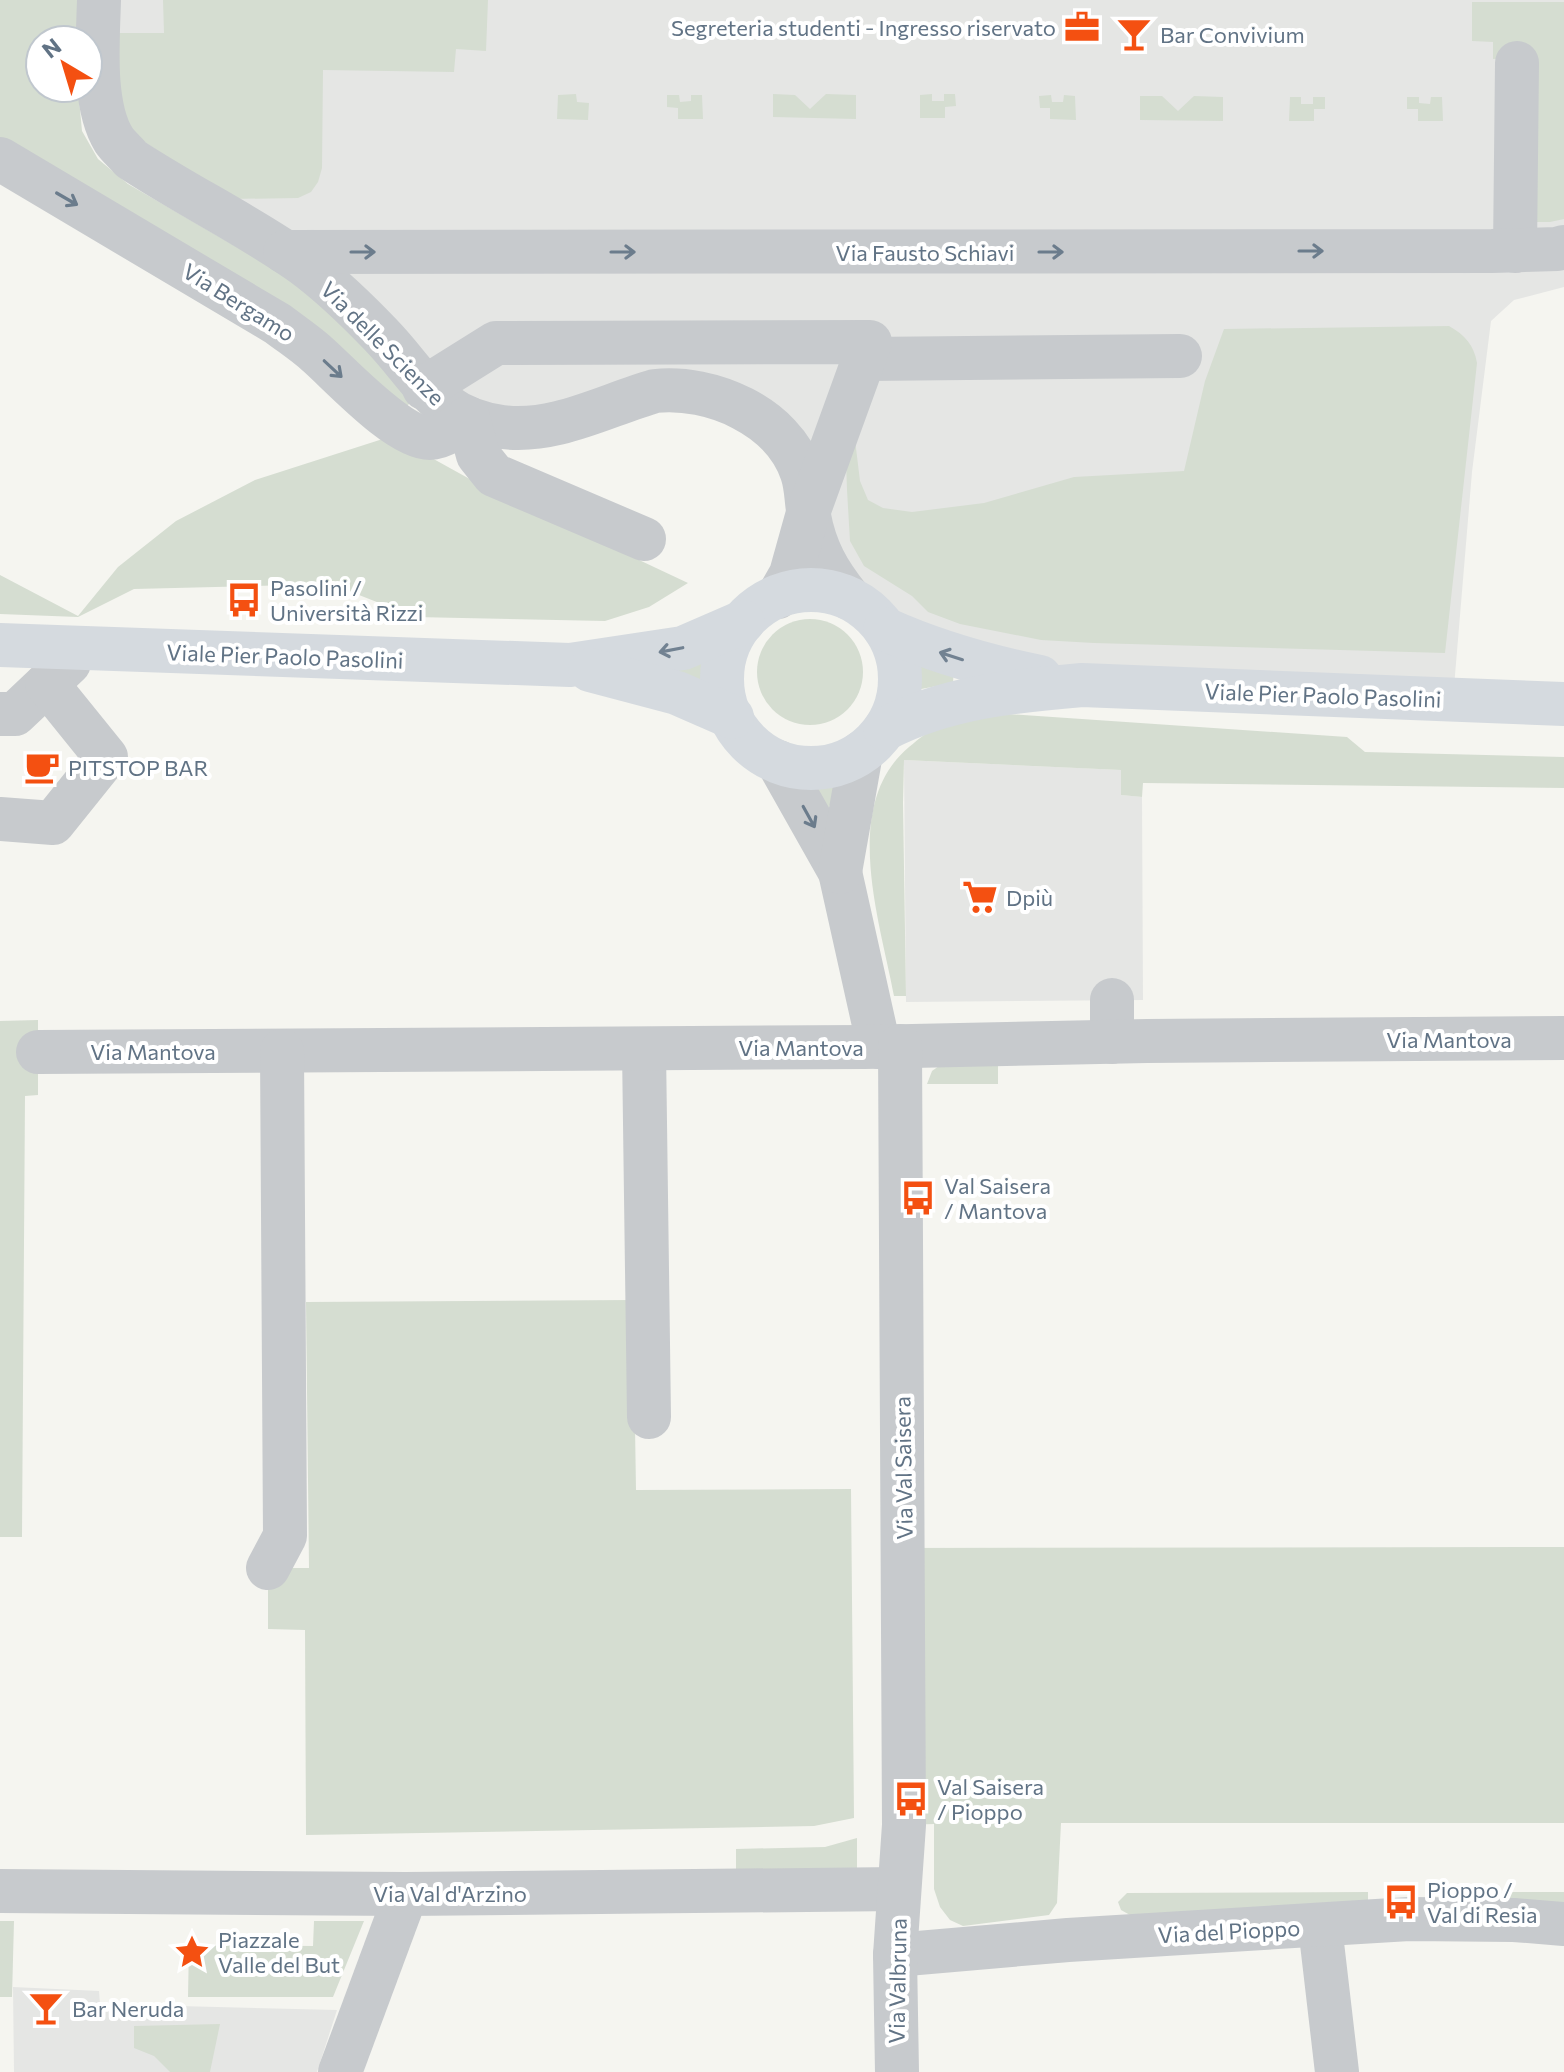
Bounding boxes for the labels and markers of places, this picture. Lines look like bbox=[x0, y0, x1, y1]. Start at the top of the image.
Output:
office icon: Segreteria studenti - Ingresso riservato bbox=[1063, 8, 1101, 46]
place label: Segreteria studenti - Ingresso riservato bbox=[671, 14, 1056, 41]
bar icon: Bar Convivium bbox=[1115, 15, 1153, 53]
place label: Bar Convivium bbox=[1160, 21, 1305, 48]
place label: Pasolini / Università Rizzi bbox=[270, 574, 423, 626]
bus stop icon: Pasolini / Università Rizzi bbox=[225, 581, 263, 619]
cafe icon: PITSTOP BAR bbox=[23, 748, 61, 786]
place label: PITSTOP BAR bbox=[68, 754, 208, 781]
supermarket icon: Dpiù bbox=[961, 878, 999, 916]
place label: Dpiù bbox=[1006, 884, 1053, 911]
place label: Val Saisera / Mantova bbox=[944, 1172, 1051, 1224]
bus stop icon: Val Saisera / Mantova bbox=[899, 1179, 937, 1217]
place label: Val Saisera / Pioppo bbox=[937, 1773, 1044, 1825]
bus stop icon: Val Saisera / Pioppo bbox=[892, 1780, 930, 1818]
place label: Pioppo / Val di Resia bbox=[1427, 1876, 1538, 1928]
bus stop icon: Pioppo / Val di Resia bbox=[1382, 1883, 1420, 1921]
place label: Piazzale Valle del But bbox=[218, 1926, 340, 1978]
place icon: Piazzale Valle del But bbox=[173, 1933, 211, 1971]
bar icon: Bar Neruda bbox=[27, 1989, 65, 2027]
place label: Bar Neruda bbox=[72, 1995, 184, 2022]

